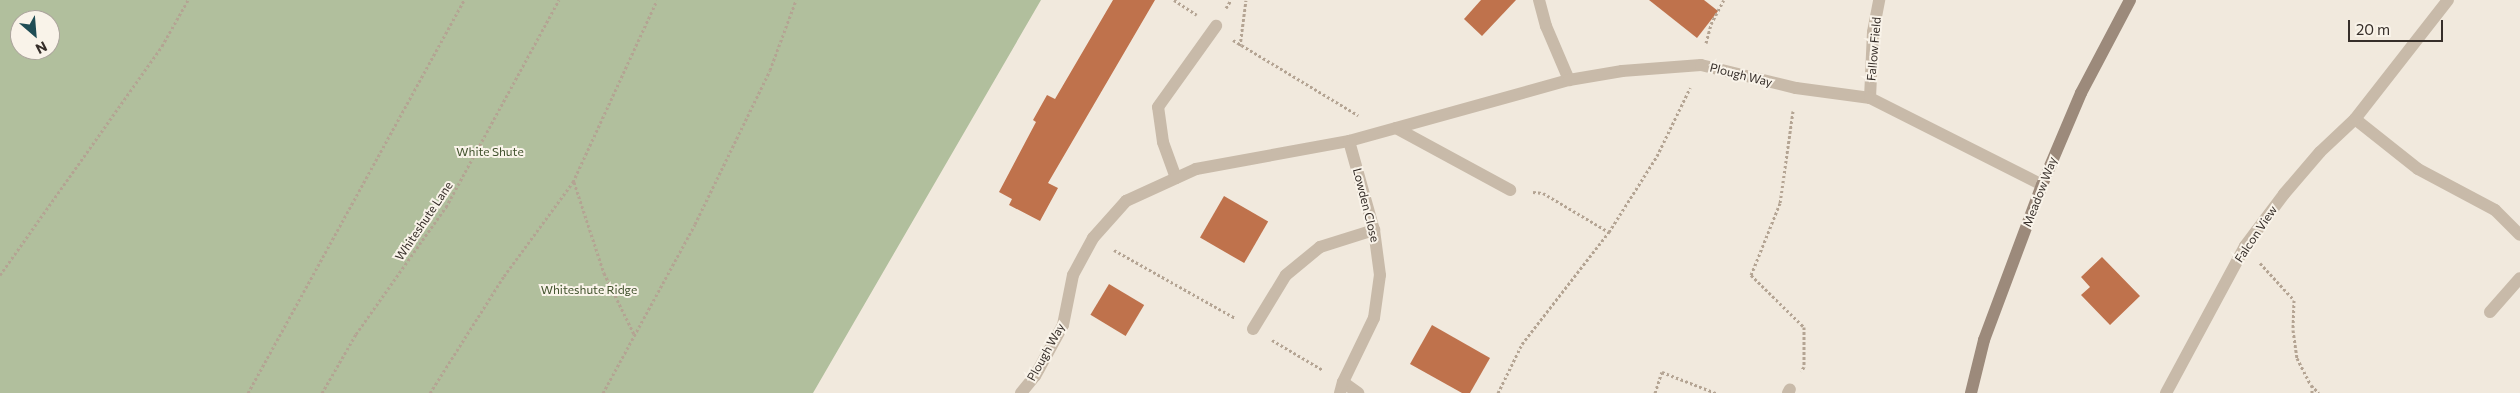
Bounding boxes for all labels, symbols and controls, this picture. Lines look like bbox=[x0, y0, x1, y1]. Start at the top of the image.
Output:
north arrow bbox=[10, 10, 60, 60]
scale bar bbox=[2350, 10, 2445, 42]
street label: Fallow Field bbox=[1864, 16, 1884, 82]
text: 20 m bbox=[2356, 20, 2390, 38]
text: N bbox=[33, 38, 50, 58]
street label: Plough Way bbox=[1708, 60, 1774, 90]
park label: White Shute bbox=[456, 145, 524, 159]
street label: Meadow Way bbox=[2020, 155, 2060, 229]
street label: Lowden Close bbox=[1350, 166, 1382, 244]
street label: Whiteshute Lane bbox=[392, 179, 456, 263]
street label: Falcon View bbox=[2232, 203, 2280, 265]
park label: Whiteshute Ridge bbox=[541, 283, 637, 297]
street label: Plough Way bbox=[1024, 320, 1068, 384]

